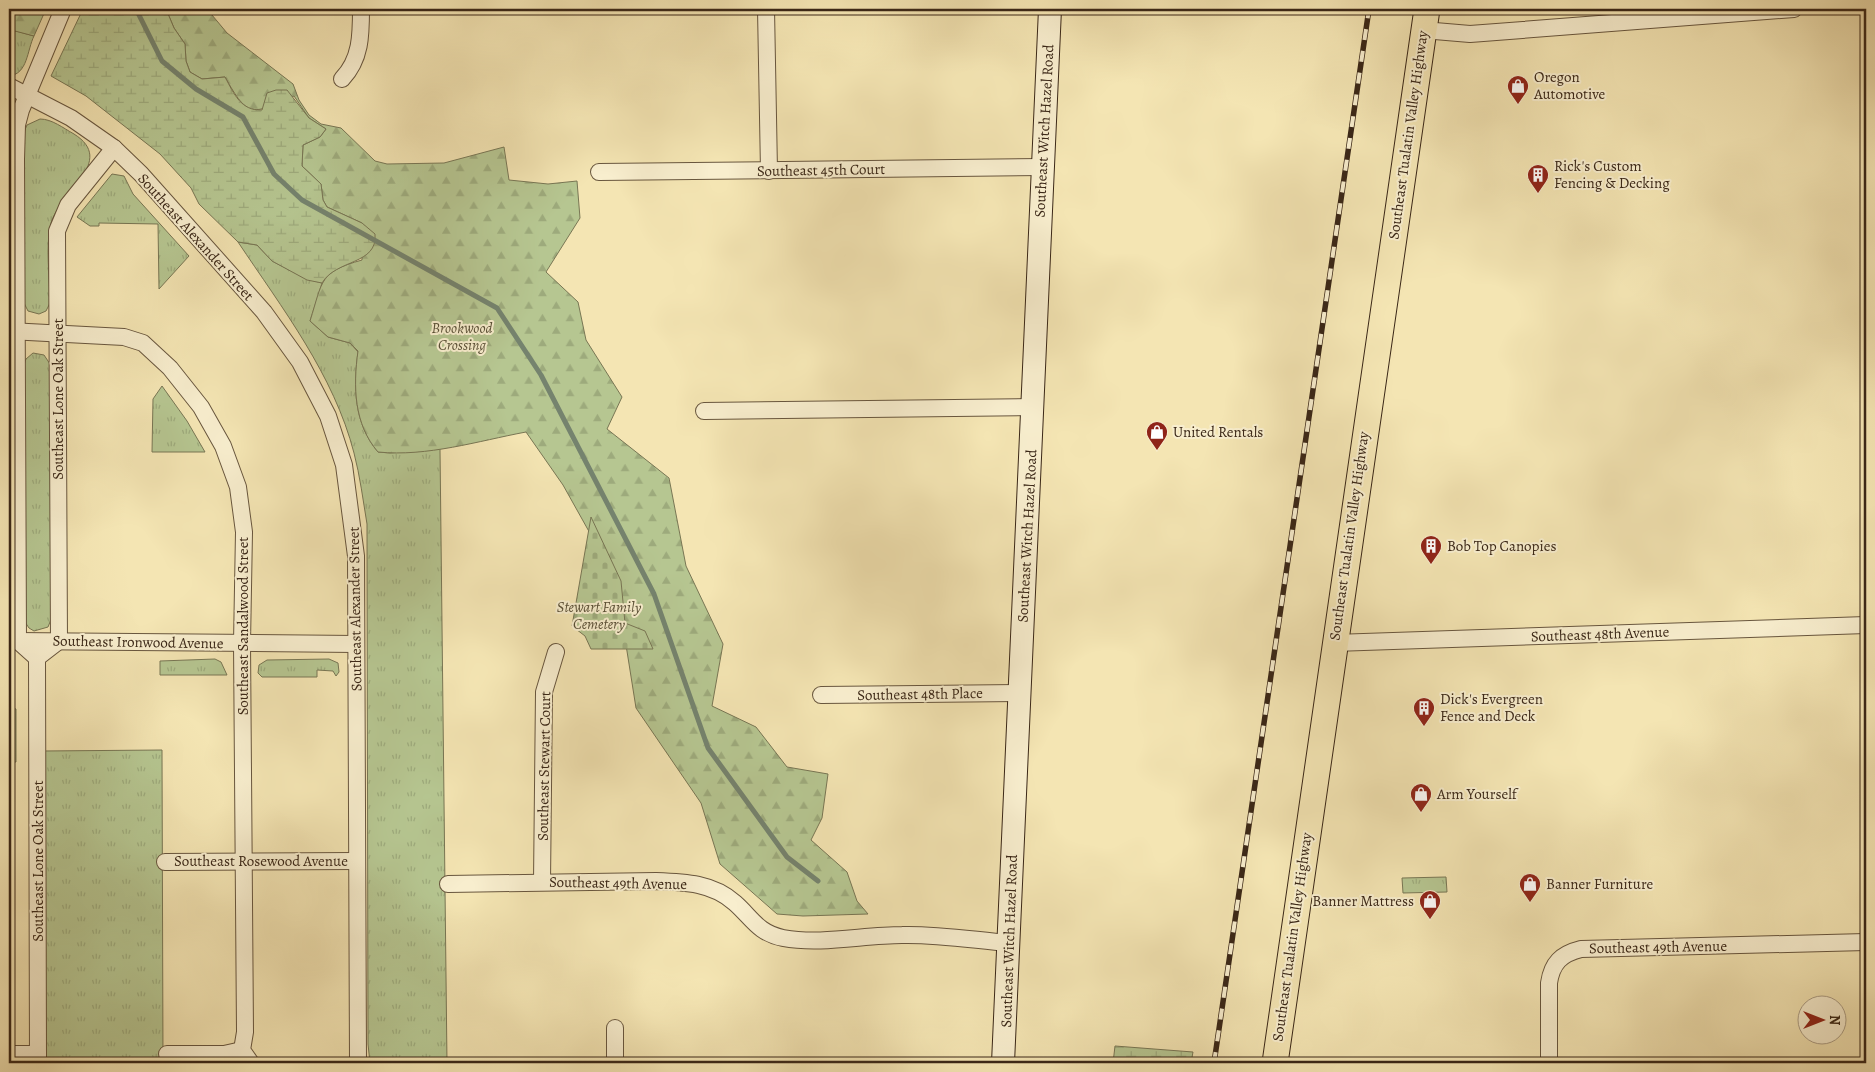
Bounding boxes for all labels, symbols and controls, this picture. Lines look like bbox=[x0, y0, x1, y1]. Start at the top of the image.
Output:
street label: Southeast Tualatin Valley Highway bbox=[1383, 29, 1433, 241]
street label: Southeast Witch Hazel Road bbox=[1029, 43, 1059, 218]
place label: Oregon Automotive bbox=[1533, 67, 1606, 104]
shop icon: Oregon Automotive bbox=[1506, 74, 1530, 105]
place label: Rick's Custom Fencing & Decking bbox=[1554, 156, 1670, 193]
street label: Southeast 45th Court bbox=[757, 159, 885, 181]
building icon: Rick's Custom Fencing & Decking bbox=[1526, 163, 1550, 194]
street label: Southeast Alexander Street bbox=[133, 169, 259, 305]
street label: Southeast Lone Oak Street bbox=[48, 318, 68, 480]
park label: Brookwood Crossing bbox=[432, 318, 492, 355]
shop icon: United Rentals bbox=[1145, 420, 1169, 451]
place label: United Rentals bbox=[1173, 422, 1263, 442]
street label: Southeast Tualatin Valley Highway bbox=[1324, 430, 1374, 642]
street label: Southeast Witch Hazel Road bbox=[1012, 448, 1042, 623]
street label: Southeast Alexander Street bbox=[344, 526, 366, 692]
building icon: Bob Top Canopies bbox=[1419, 534, 1443, 565]
place label: Bob Top Canopies bbox=[1447, 536, 1557, 556]
street label: Southeast Sandalwood Street bbox=[233, 537, 253, 715]
park label: Stewart Family Cemetery bbox=[557, 597, 642, 634]
street label: Southeast 48th Avenue bbox=[1530, 622, 1670, 646]
street label: Southeast Ironwood Avenue bbox=[52, 631, 224, 653]
street label: Southeast 48th Place bbox=[857, 683, 983, 705]
place label: Dick's Evergreen Fence and Deck bbox=[1440, 689, 1543, 726]
street label: Southeast Stewart Court bbox=[533, 691, 555, 841]
building icon: Dick's Evergreen Fence and Deck bbox=[1412, 696, 1436, 727]
street label: Southeast Lone Oak Street bbox=[28, 780, 48, 942]
shop icon: Arm Yourself bbox=[1409, 782, 1433, 813]
place label: Arm Yourself bbox=[1436, 784, 1519, 804]
street label: Southeast Tualatin Valley Highway bbox=[1267, 831, 1317, 1043]
street label: Southeast Rosewood Avenue bbox=[174, 851, 348, 871]
street label: Southeast Witch Hazel Road bbox=[996, 853, 1022, 1028]
street label: Southeast 49th Avenue bbox=[549, 872, 687, 894]
shop icon: Banner Furniture bbox=[1518, 872, 1542, 903]
place label: Banner Furniture bbox=[1546, 874, 1653, 894]
shop icon: Banner Mattress bbox=[1418, 889, 1442, 920]
place label: Banner Mattress bbox=[1312, 891, 1414, 911]
street label: Southeast 49th Avenue bbox=[1589, 936, 1727, 958]
north arrow bbox=[1798, 994, 1848, 1044]
text: N bbox=[1825, 1015, 1844, 1025]

